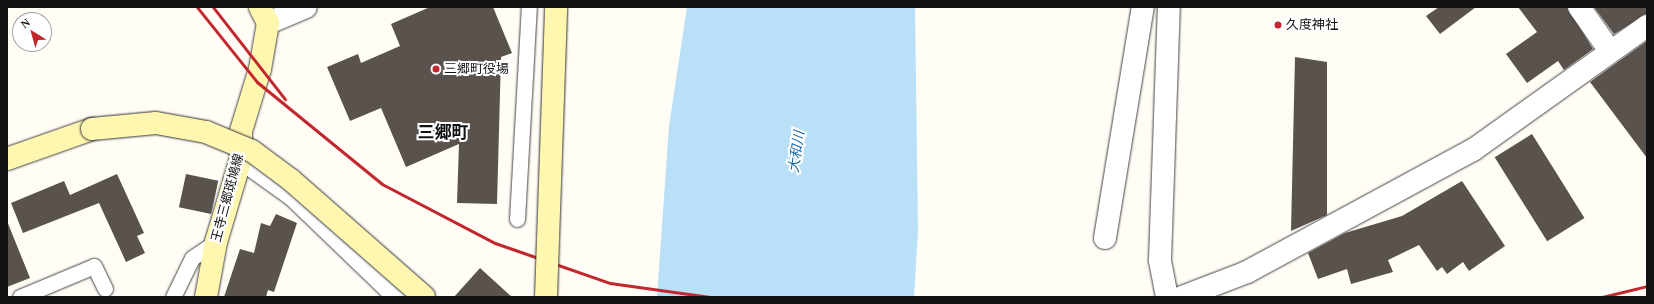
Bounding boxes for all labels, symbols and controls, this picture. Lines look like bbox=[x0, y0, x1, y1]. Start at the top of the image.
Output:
north arrow bbox=[12, 12, 52, 52]
text: N bbox=[19, 16, 32, 30]
place label: 久度神社 bbox=[1286, 17, 1338, 33]
marker: 久度神社 bbox=[1273, 20, 1283, 30]
place label: 三郷町役場 bbox=[444, 61, 509, 77]
marker: 三郷町役場 bbox=[431, 64, 441, 74]
district label: 三郷町 bbox=[418, 123, 468, 143]
water label: 大和川 bbox=[786, 130, 808, 174]
street label: 王寺三郷斑鳩線 bbox=[209, 152, 247, 244]

